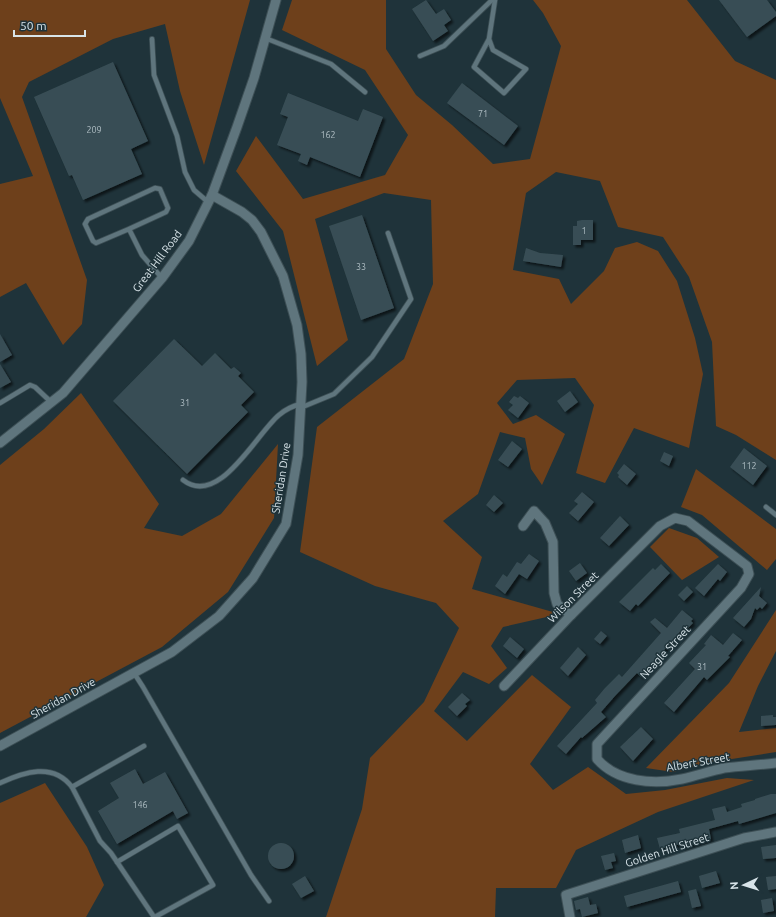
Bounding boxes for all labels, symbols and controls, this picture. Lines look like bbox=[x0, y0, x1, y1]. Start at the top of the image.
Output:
scale bar bbox=[14, 12, 85, 38]
text: 50 m bbox=[20, 19, 47, 32]
house number: 71 bbox=[478, 109, 488, 119]
house number: 209 bbox=[86, 125, 102, 135]
house number: 162 bbox=[320, 130, 336, 140]
house number: 1 bbox=[581, 226, 587, 236]
street label: Great Hill Road bbox=[130, 228, 184, 294]
house number: 33 bbox=[356, 262, 366, 272]
house number: 31 bbox=[180, 398, 190, 408]
street label: Sheridan Drive bbox=[269, 442, 293, 514]
house number: 112 bbox=[741, 461, 757, 471]
street label: Wilson Street bbox=[545, 569, 601, 625]
street label: Neagle Street bbox=[637, 623, 693, 681]
house number: 31 bbox=[697, 662, 707, 672]
street label: Sheridan Drive bbox=[29, 675, 97, 721]
street label: Albert Street bbox=[665, 750, 731, 773]
house number: 146 bbox=[132, 800, 148, 810]
street label: Golden Hill Street bbox=[624, 831, 711, 869]
north arrow bbox=[724, 865, 764, 905]
text: N bbox=[728, 881, 740, 890]

